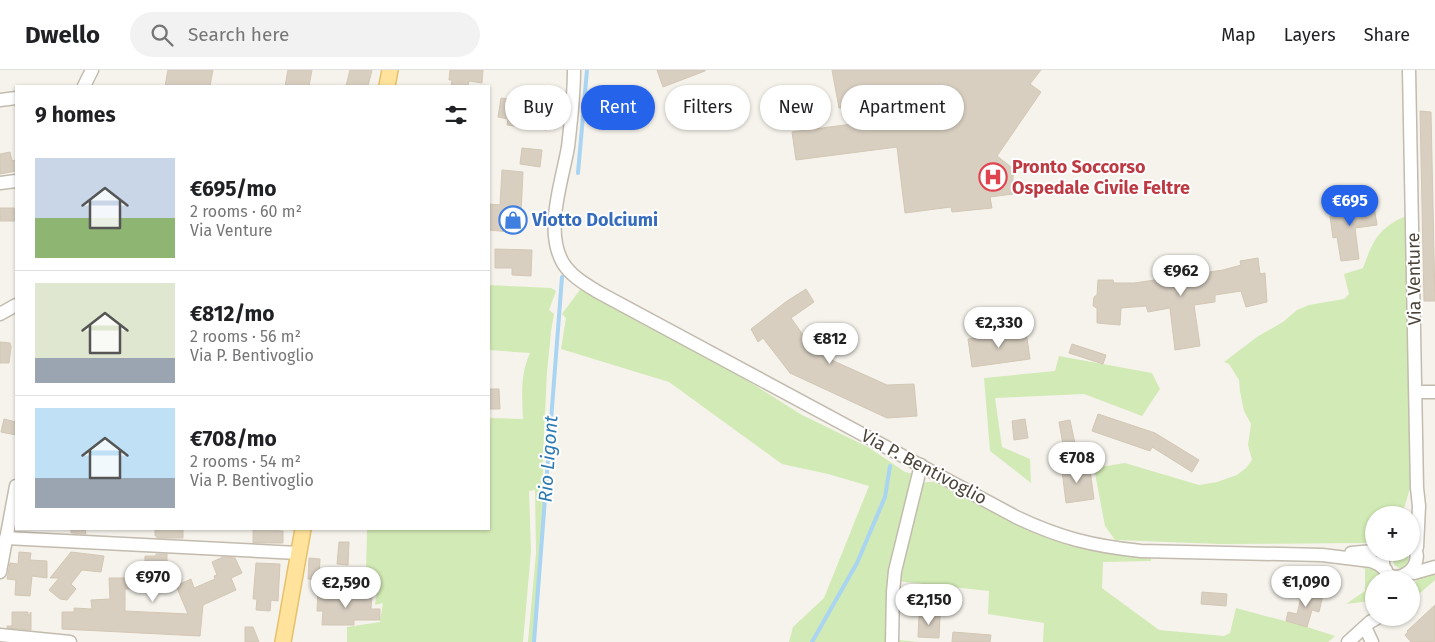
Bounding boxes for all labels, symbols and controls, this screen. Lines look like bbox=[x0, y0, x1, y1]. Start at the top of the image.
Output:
search box bbox=[130, 12, 480, 57]
text: Dwello bbox=[25, 21, 100, 49]
icon: search bbox=[148, 21, 176, 49]
text: Search here bbox=[188, 23, 289, 46]
text: Map bbox=[1221, 24, 1256, 46]
text: Layers bbox=[1284, 24, 1336, 46]
text: Share bbox=[1364, 24, 1410, 46]
chip: Buy bbox=[505, 85, 571, 130]
chip: Rent bbox=[581, 85, 655, 130]
chip: Filters bbox=[665, 85, 750, 130]
chip: New bbox=[760, 85, 831, 130]
chip: Apartment bbox=[841, 85, 964, 130]
icon: filters bbox=[442, 101, 470, 129]
text: 9 homes bbox=[35, 102, 116, 128]
place label: Pronto Soccorso Ospedale Civile Feltre bbox=[1012, 156, 1190, 199]
hospital icon: Pronto Soccorso Ospedale Civile Feltre bbox=[978, 162, 1008, 192]
text: €695/mo bbox=[190, 176, 276, 202]
icon: home bbox=[75, 178, 135, 238]
pin: €695 bbox=[1320, 184, 1380, 227]
text: €695 bbox=[1332, 191, 1368, 210]
text: 2 rooms · 60 m² bbox=[190, 202, 302, 221]
shop icon: Viotto Dolciumi bbox=[498, 205, 528, 235]
place label: Viotto Dolciumi bbox=[531, 209, 658, 231]
text: Via Venture bbox=[190, 221, 272, 240]
street label: Via Venture bbox=[1402, 232, 1426, 326]
pin: €962 bbox=[1151, 254, 1211, 297]
text: €962 bbox=[1163, 261, 1199, 280]
text: €812/mo bbox=[190, 301, 275, 327]
icon: home bbox=[75, 303, 135, 363]
pin: €2,330 bbox=[958, 306, 1040, 349]
text: €2,330 bbox=[975, 313, 1023, 332]
pin: €812 bbox=[800, 322, 860, 365]
text: 2 rooms · 56 m² bbox=[190, 327, 301, 346]
text: €812 bbox=[813, 329, 847, 348]
text: Via P. Bentivoglio bbox=[190, 346, 314, 365]
water label: Rio Ligont bbox=[533, 415, 563, 503]
street label: Via P. Bentivoglio bbox=[857, 425, 991, 509]
text: €708/mo bbox=[190, 426, 277, 452]
icon: home bbox=[75, 428, 135, 488]
pin: €708 bbox=[1047, 442, 1107, 484]
text: €708 bbox=[1059, 448, 1095, 467]
text: 2 rooms · 54 m² bbox=[190, 452, 301, 471]
text: Via P. Bentivoglio bbox=[190, 471, 314, 490]
map controls bbox=[1365, 506, 1420, 626]
button: + bbox=[1365, 506, 1420, 561]
pin: €970 bbox=[123, 560, 183, 603]
pin: €2,590 bbox=[305, 566, 387, 609]
pin: €1,090 bbox=[1265, 566, 1347, 608]
text: €970 bbox=[136, 567, 170, 586]
button: − bbox=[1365, 571, 1420, 626]
text: €1,090 bbox=[1282, 572, 1330, 591]
text: €2,590 bbox=[322, 573, 370, 592]
pin: €2,150 bbox=[888, 584, 970, 626]
text: €2,150 bbox=[906, 590, 952, 609]

